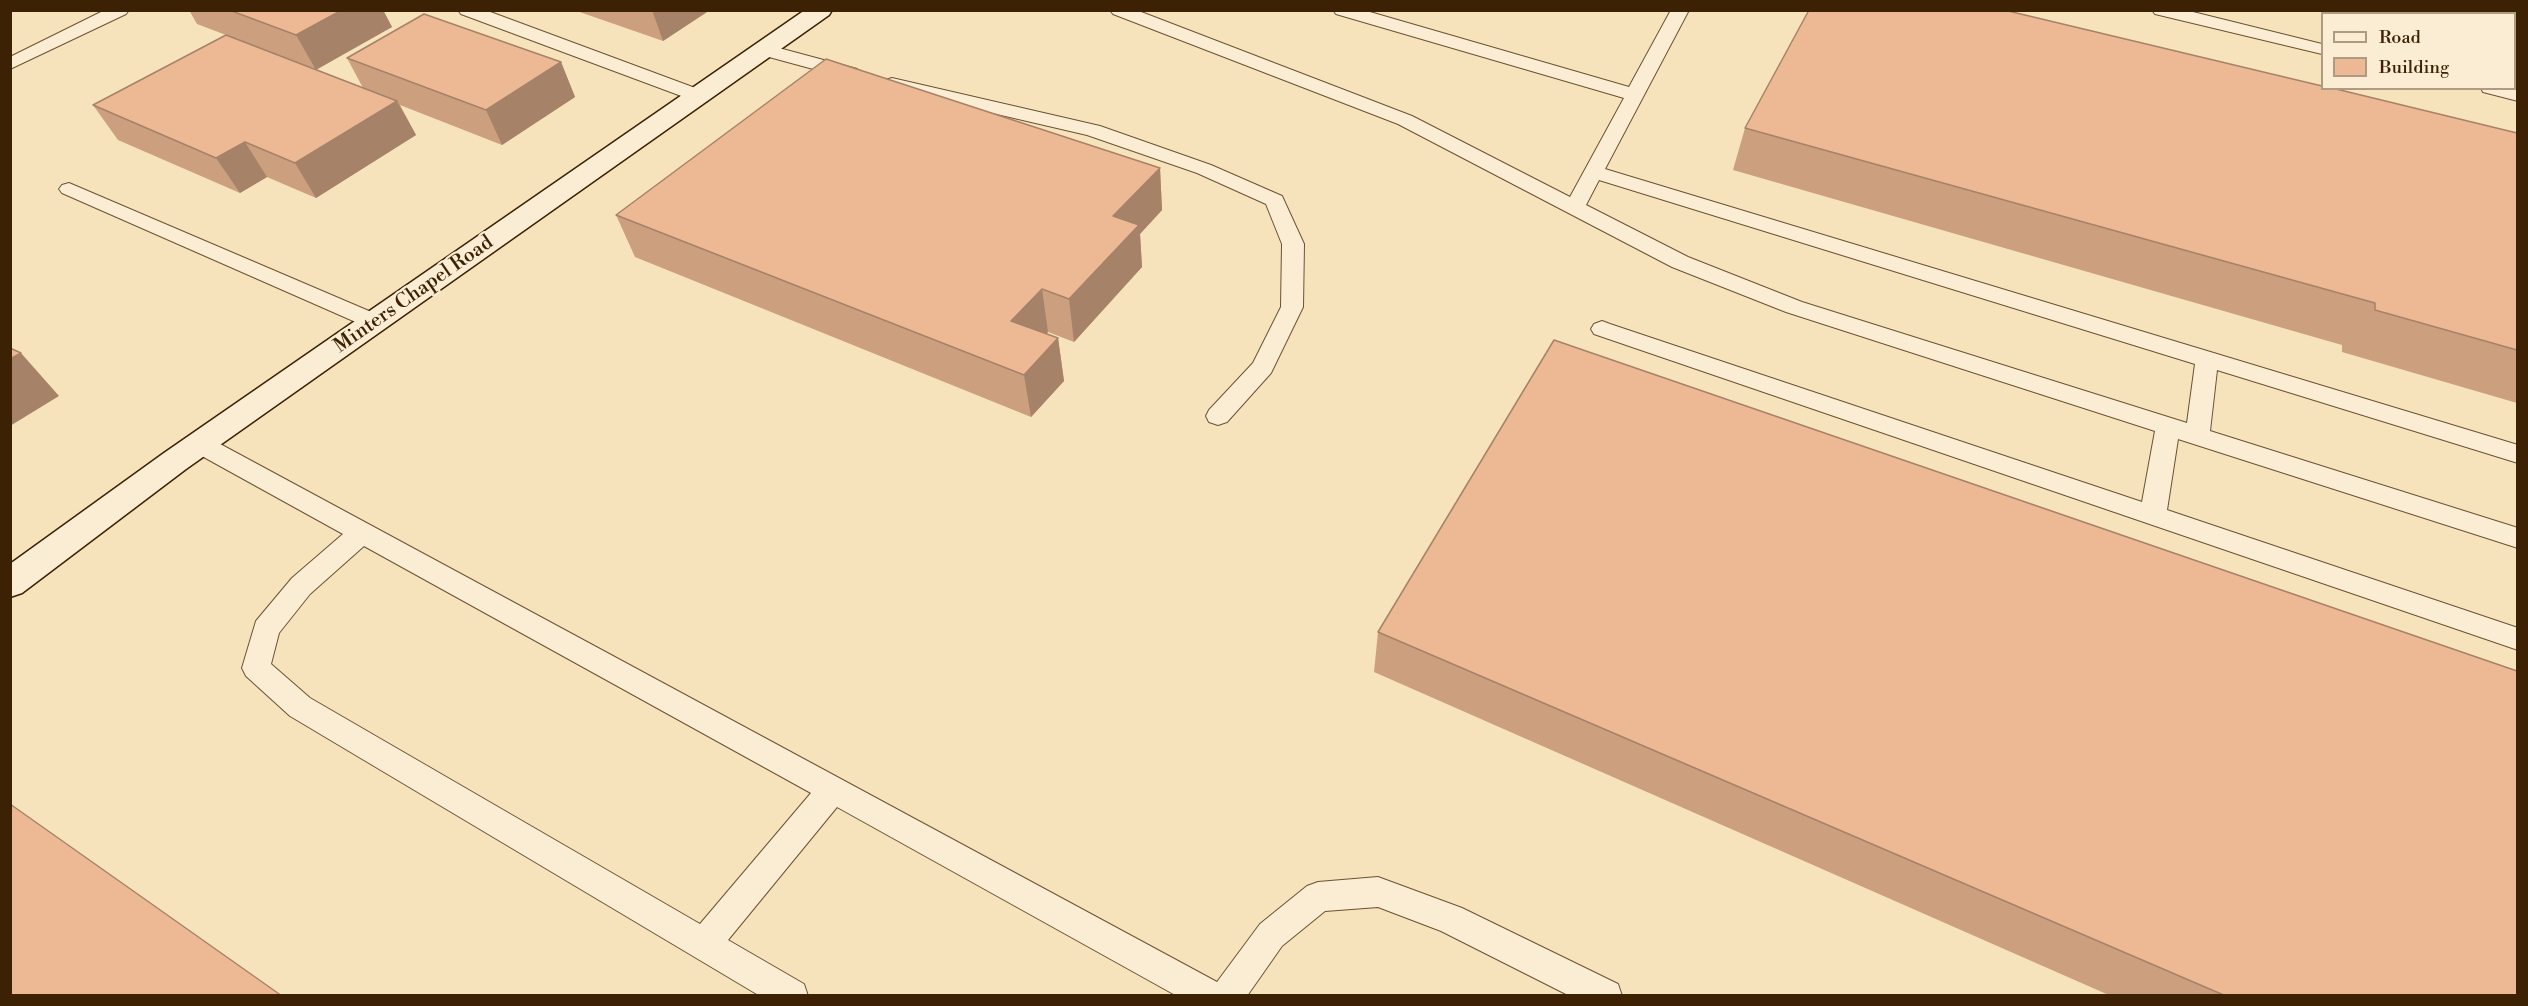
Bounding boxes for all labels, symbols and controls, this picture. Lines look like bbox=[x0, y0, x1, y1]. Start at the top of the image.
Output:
legend bbox=[2321, 12, 2516, 90]
text: Road bbox=[2379, 26, 2421, 49]
text: Building bbox=[2379, 56, 2449, 79]
street label: Minters Chapel Road bbox=[330, 231, 498, 359]

